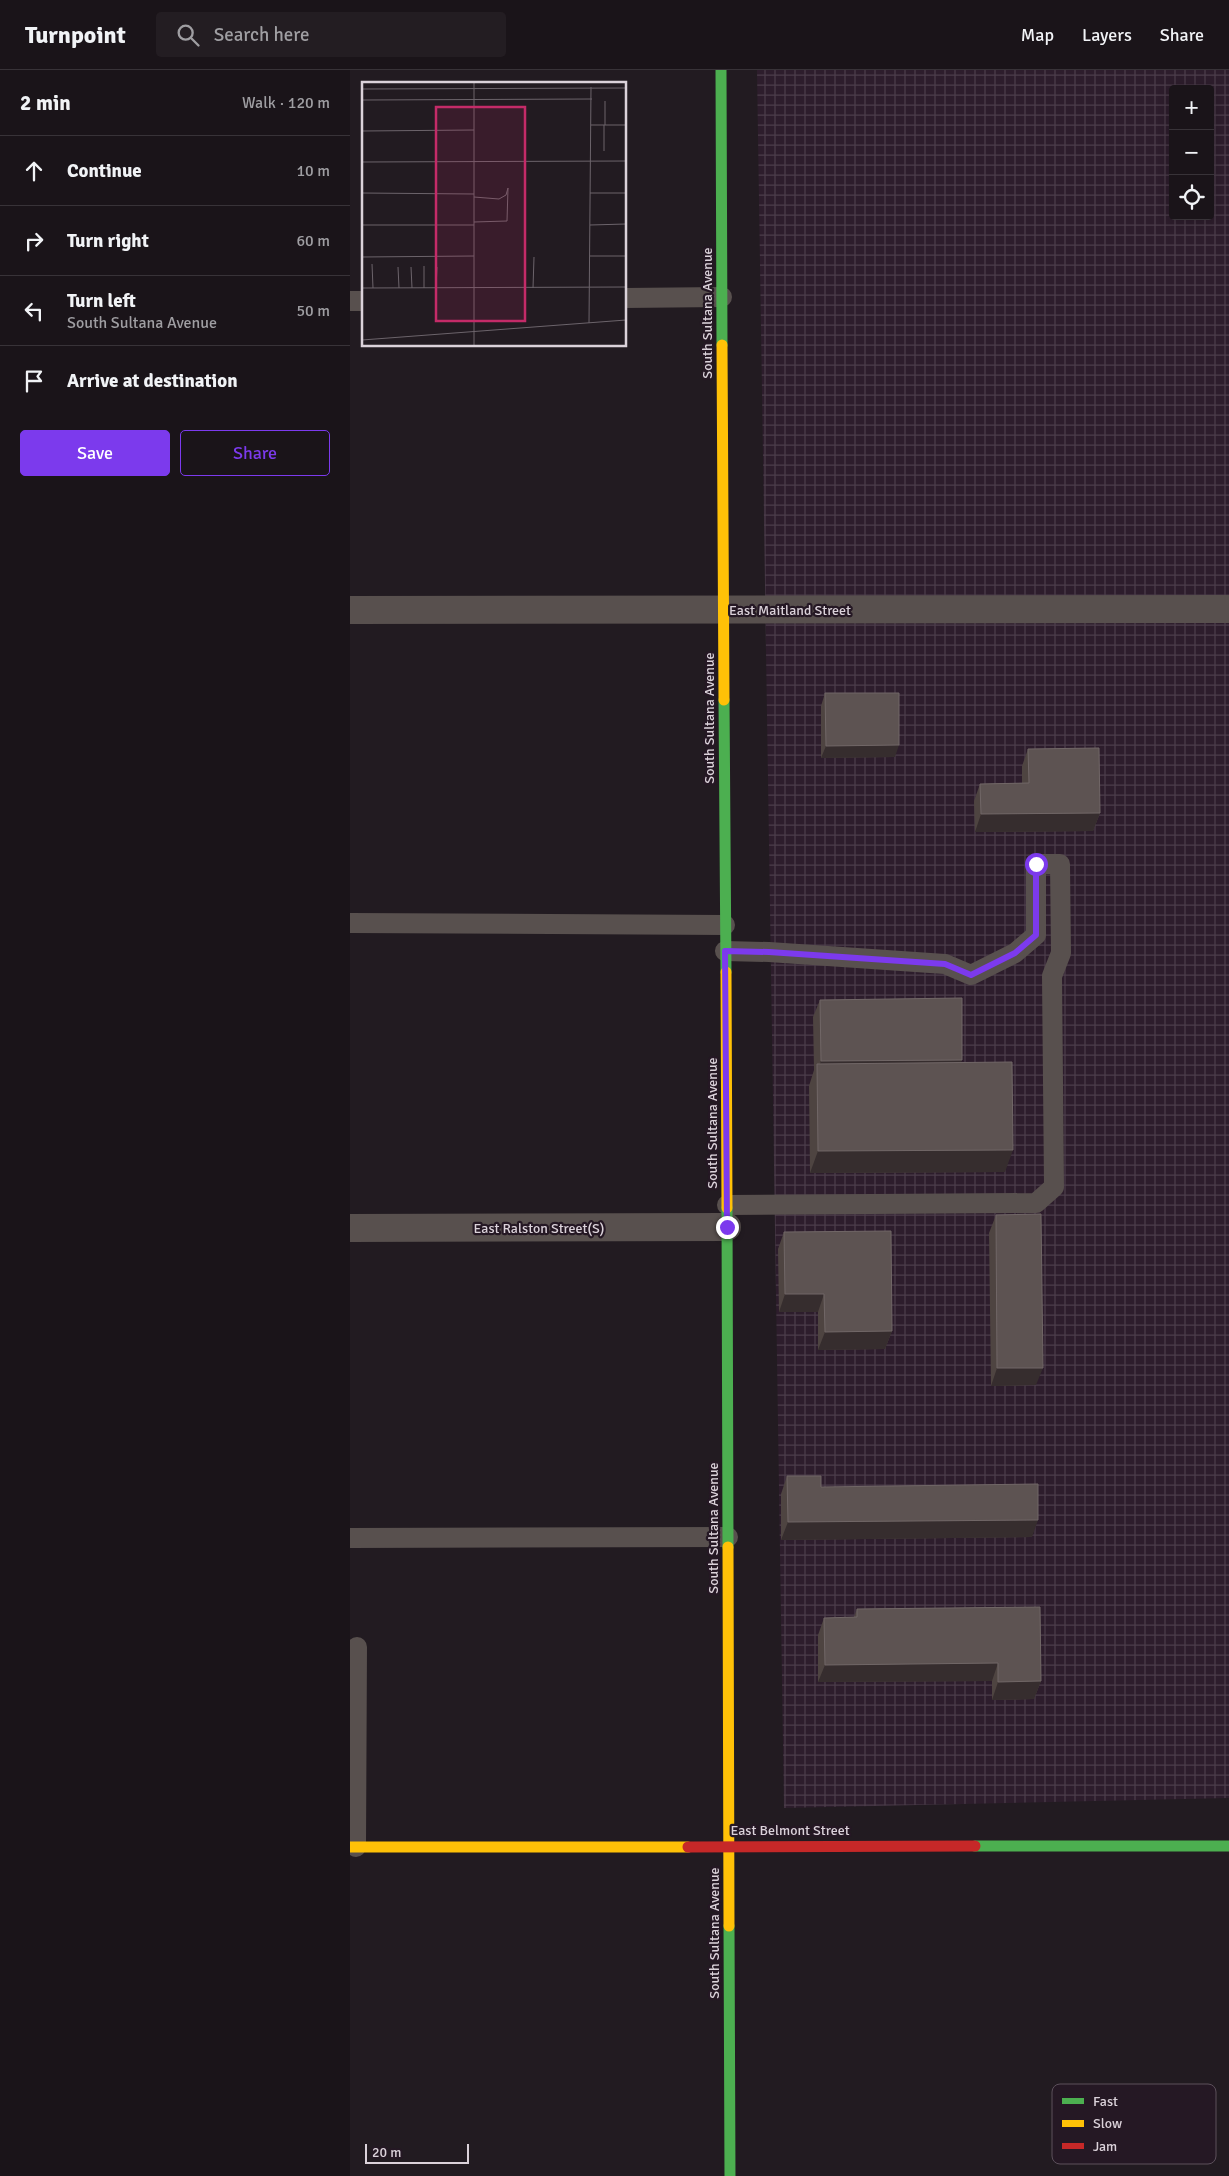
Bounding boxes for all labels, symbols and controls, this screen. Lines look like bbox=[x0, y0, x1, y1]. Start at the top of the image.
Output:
search box bbox=[156, 12, 506, 57]
text: Turnpoint bbox=[25, 20, 126, 50]
icon: search bbox=[174, 21, 202, 49]
text: Search here bbox=[214, 23, 309, 47]
text: Map bbox=[1021, 24, 1054, 46]
text: Layers bbox=[1082, 24, 1132, 46]
text: Share bbox=[1160, 24, 1204, 46]
inset map bbox=[362, 82, 626, 346]
map controls bbox=[1169, 85, 1214, 220]
button: + bbox=[1169, 85, 1214, 130]
text: 2 min bbox=[20, 90, 71, 116]
text: Walk · 120 m bbox=[242, 93, 330, 113]
button: − bbox=[1169, 130, 1214, 175]
icon: ahead bbox=[20, 157, 48, 185]
text: Continue bbox=[67, 159, 142, 183]
text: 10 m bbox=[296, 161, 330, 181]
button: locate bbox=[1169, 175, 1214, 220]
icon: right bbox=[20, 227, 48, 255]
text: Turn right bbox=[67, 229, 149, 253]
text: 60 m bbox=[296, 231, 330, 251]
street label: South Sultana Avenue bbox=[699, 247, 716, 379]
text: Turn left bbox=[67, 289, 136, 313]
icon: left bbox=[20, 297, 48, 325]
text: 50 m bbox=[296, 301, 330, 321]
text: South Sultana Avenue bbox=[67, 313, 217, 333]
icon: arrive bbox=[20, 367, 48, 395]
text: Arrive at destination bbox=[67, 369, 238, 393]
button: Save bbox=[20, 430, 170, 476]
button: Share bbox=[180, 430, 330, 476]
street label: East Maitland Street bbox=[729, 602, 851, 619]
street label: South Sultana Avenue bbox=[701, 652, 718, 784]
route start bbox=[1025, 853, 1048, 876]
street label: South Sultana Avenue bbox=[704, 1057, 721, 1189]
route end bbox=[716, 1216, 739, 1239]
street label: East Ralston Street(S) bbox=[474, 1220, 604, 1237]
street label: South Sultana Avenue bbox=[705, 1462, 722, 1594]
street label: East Belmont Street bbox=[730, 1822, 850, 1839]
street label: South Sultana Avenue bbox=[706, 1867, 723, 1999]
legend bbox=[1052, 2084, 1216, 2164]
text: Fast bbox=[1093, 2093, 1118, 2110]
text: Slow bbox=[1093, 2115, 1122, 2132]
text: Jam bbox=[1093, 2138, 1117, 2155]
scale bar bbox=[365, 2141, 469, 2164]
text: 20 m bbox=[372, 2144, 401, 2161]

